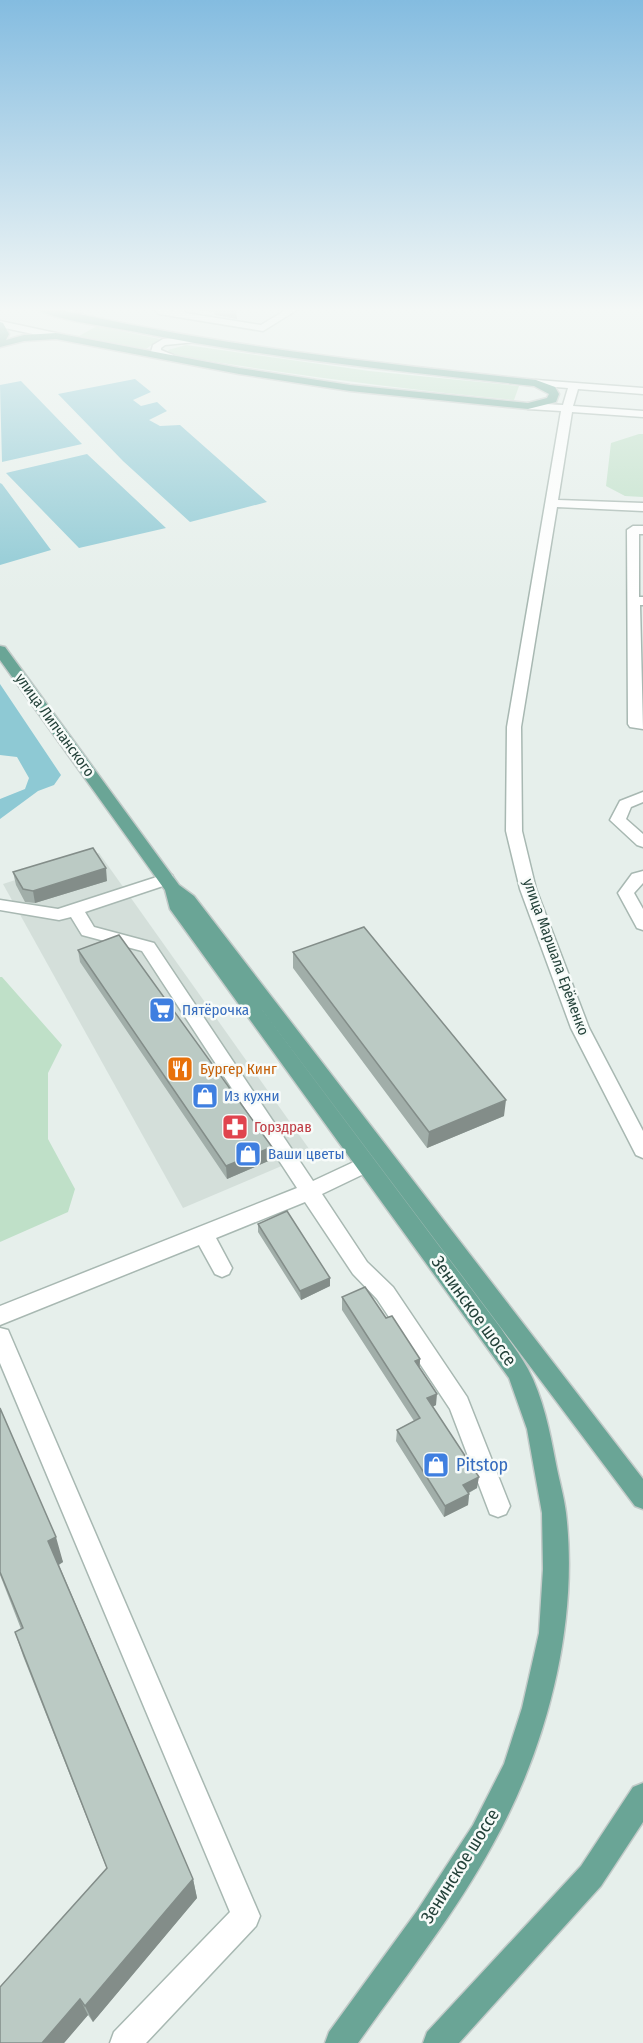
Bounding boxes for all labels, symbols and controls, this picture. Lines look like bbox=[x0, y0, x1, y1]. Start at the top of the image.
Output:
street label: улица Липчанского bbox=[12, 670, 99, 780]
street label: улица Маршала Ерёменко bbox=[519, 876, 593, 1038]
supermarket icon: Пятёрочка bbox=[147, 995, 177, 1025]
place label: Пятёрочка bbox=[182, 1001, 249, 1019]
restaurant icon: Бургер Кинг bbox=[165, 1054, 195, 1084]
place label: Бургер Кинг bbox=[200, 1060, 277, 1078]
shop icon: Из кухни bbox=[190, 1081, 220, 1111]
place label: Из кухни bbox=[224, 1087, 280, 1105]
pharmacy icon: Горздрав bbox=[220, 1112, 250, 1142]
place label: Горздрав bbox=[254, 1118, 312, 1136]
shop icon: Ваши цветы bbox=[233, 1139, 263, 1169]
place label: Ваши цветы bbox=[268, 1145, 344, 1163]
street label: Зенинское шоссе bbox=[427, 1252, 521, 1370]
shop icon: Pitstop bbox=[421, 1450, 451, 1480]
place label: Pitstop bbox=[456, 1454, 508, 1476]
street label: Зенинское шоссе bbox=[416, 1805, 504, 1927]

